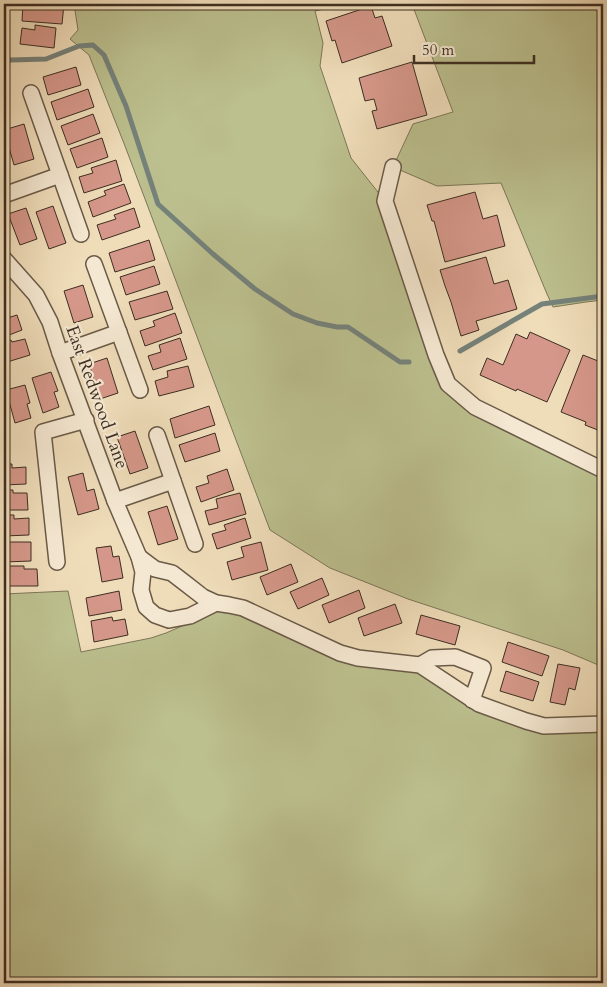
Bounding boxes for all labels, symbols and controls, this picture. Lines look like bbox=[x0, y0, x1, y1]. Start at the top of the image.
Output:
scale bar bbox=[414, 32, 534, 64]
text: 50 m bbox=[422, 40, 454, 60]
street label: East Redwood Lane bbox=[59, 322, 135, 472]

